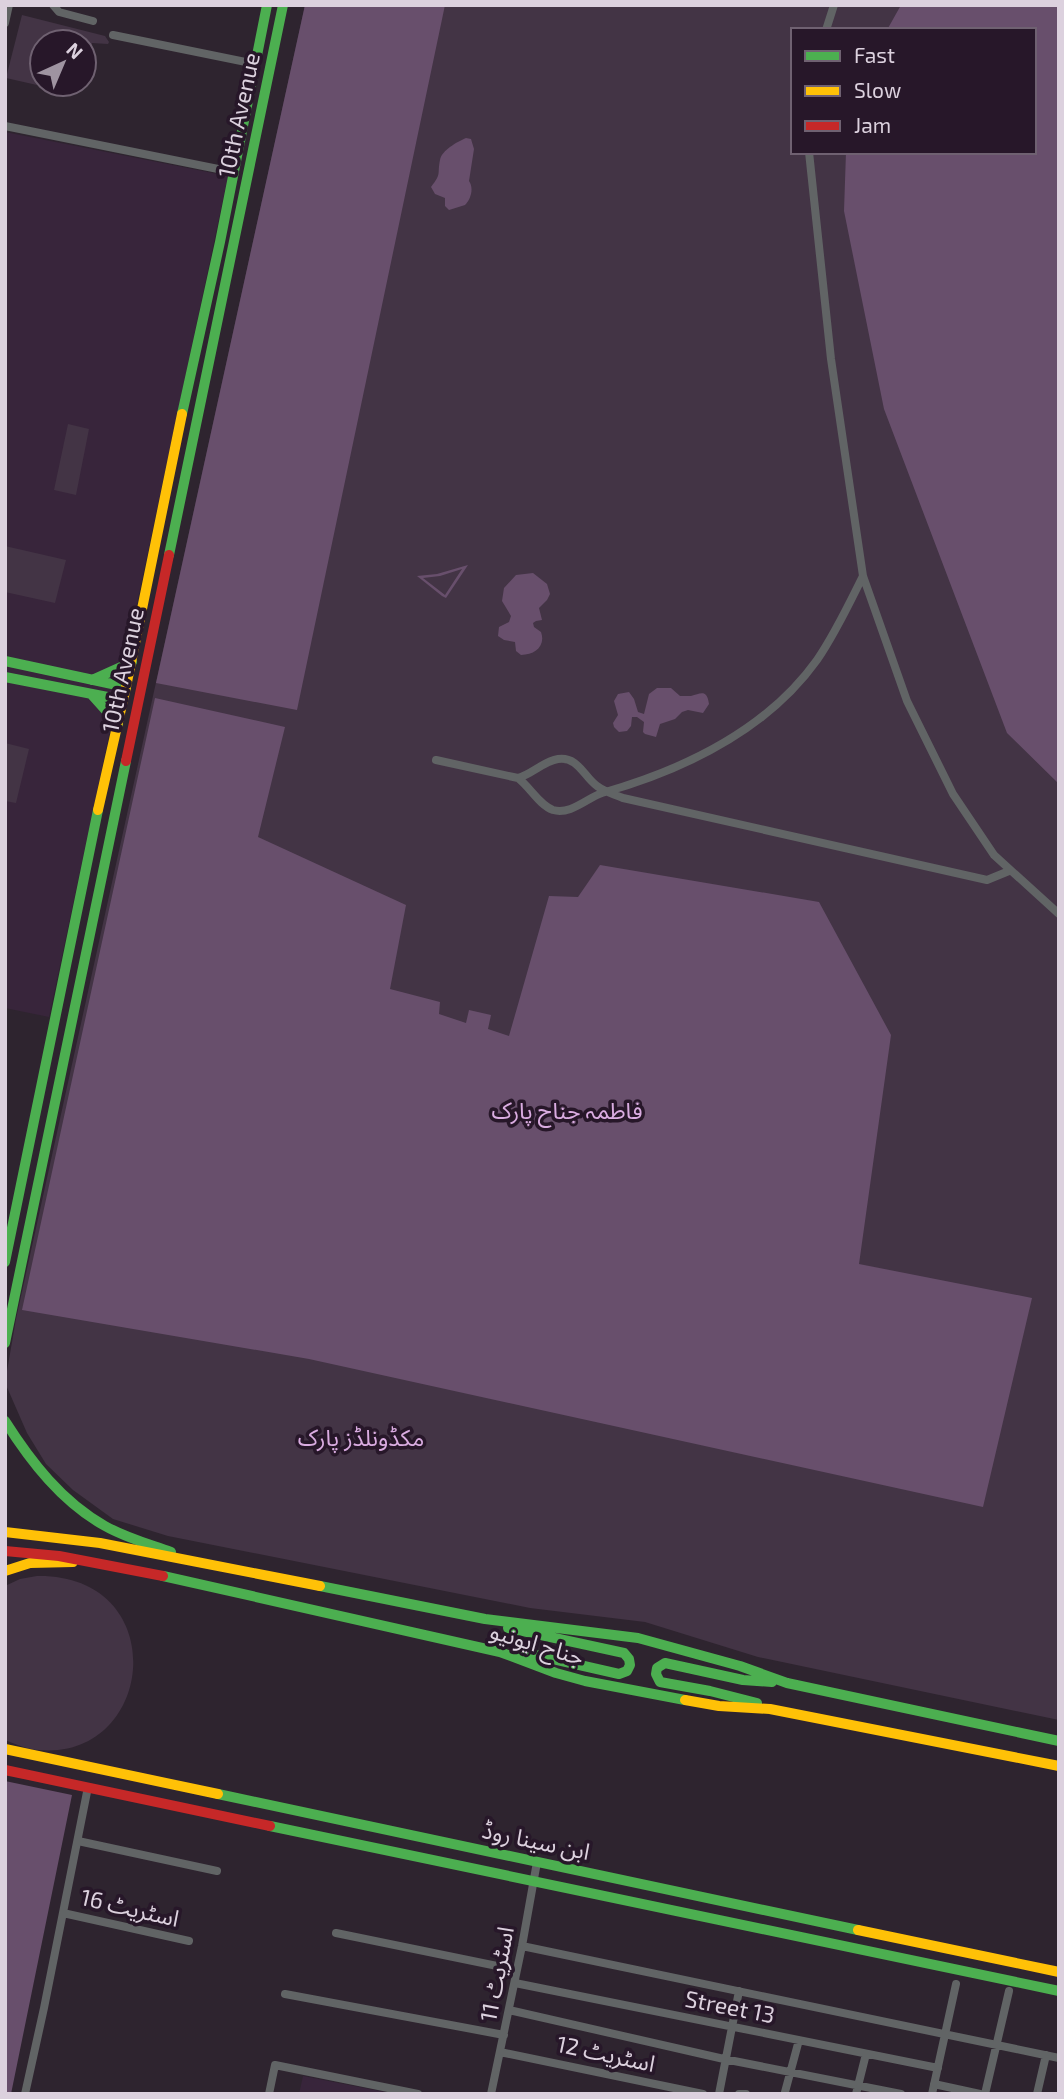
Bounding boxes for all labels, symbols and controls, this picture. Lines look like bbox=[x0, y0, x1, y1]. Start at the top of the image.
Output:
north arrow bbox=[28, 28, 98, 98]
legend bbox=[791, 28, 1036, 154]
text: N bbox=[62, 37, 88, 63]
text: Fast bbox=[854, 42, 895, 67]
street label: 10th Avenue bbox=[211, 50, 265, 180]
text: Slow bbox=[854, 77, 901, 102]
text: Jam bbox=[854, 112, 891, 137]
street label: 10th Avenue bbox=[95, 605, 149, 735]
park label: فاطمہ جناح پارک bbox=[491, 1096, 643, 1128]
park label: مکڈونلڈز پارک bbox=[298, 1423, 424, 1453]
street label: جناح ایونیو bbox=[486, 1616, 588, 1674]
street label: ابن سینا روڈ bbox=[479, 1815, 593, 1866]
street label: اسٹریٹ 16 bbox=[78, 1882, 182, 1933]
street label: اسٹریٹ 11 bbox=[473, 1924, 520, 2024]
street label: Street 13 bbox=[683, 1984, 778, 2028]
street label: اسٹریٹ 12 bbox=[554, 2029, 658, 2078]

